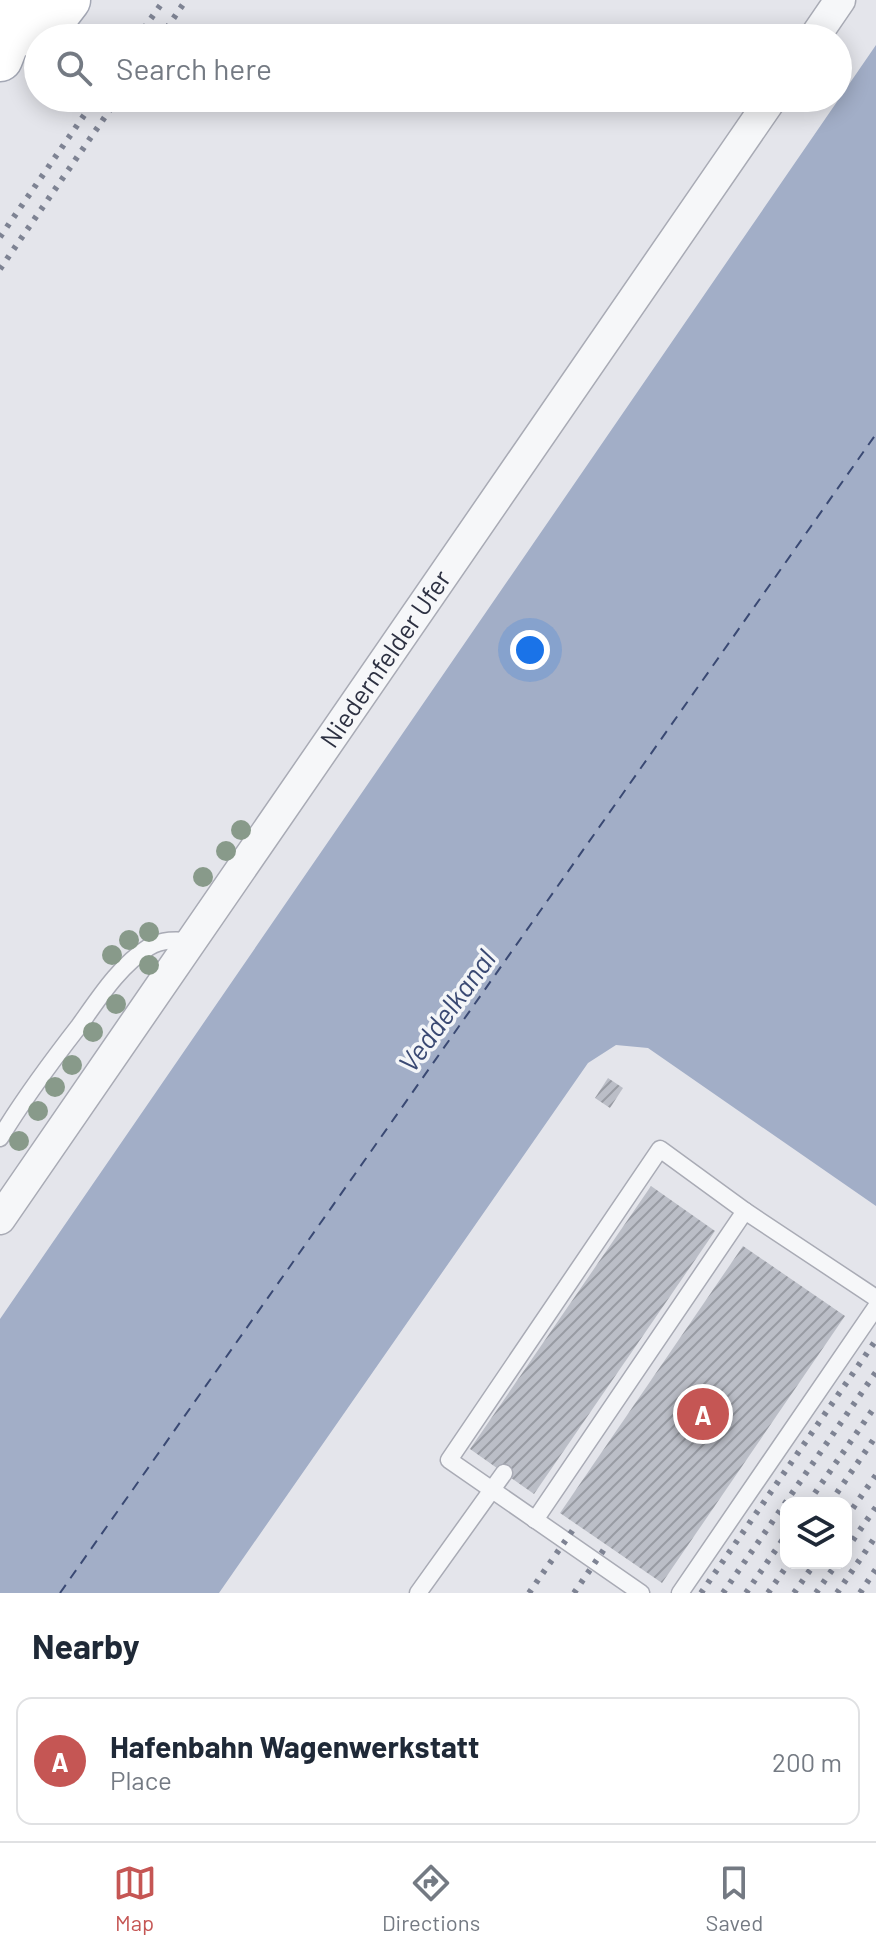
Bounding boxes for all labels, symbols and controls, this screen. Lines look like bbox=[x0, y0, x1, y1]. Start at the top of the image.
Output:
search box bbox=[24, 24, 852, 112]
icon: search bbox=[52, 46, 96, 90]
text: Search here bbox=[116, 50, 272, 86]
street label: Niedernfelder Ufer bbox=[313, 563, 457, 753]
your location bbox=[510, 630, 550, 670]
water label: Veddelkanal bbox=[390, 942, 502, 1078]
pin: A bbox=[677, 1384, 729, 1444]
map controls bbox=[780, 1497, 852, 1569]
button: layers bbox=[780, 1497, 852, 1569]
text: Nearby bbox=[32, 1625, 140, 1666]
text: Hafenbahn Wagenwerkstatt bbox=[110, 1728, 479, 1764]
text: A bbox=[51, 1746, 69, 1777]
text: 200 m bbox=[772, 1746, 842, 1777]
text: Place bbox=[110, 1764, 172, 1795]
tab: Map bbox=[113, 1861, 157, 1935]
tab: Directions bbox=[382, 1861, 480, 1935]
tab: Saved bbox=[706, 1861, 763, 1935]

